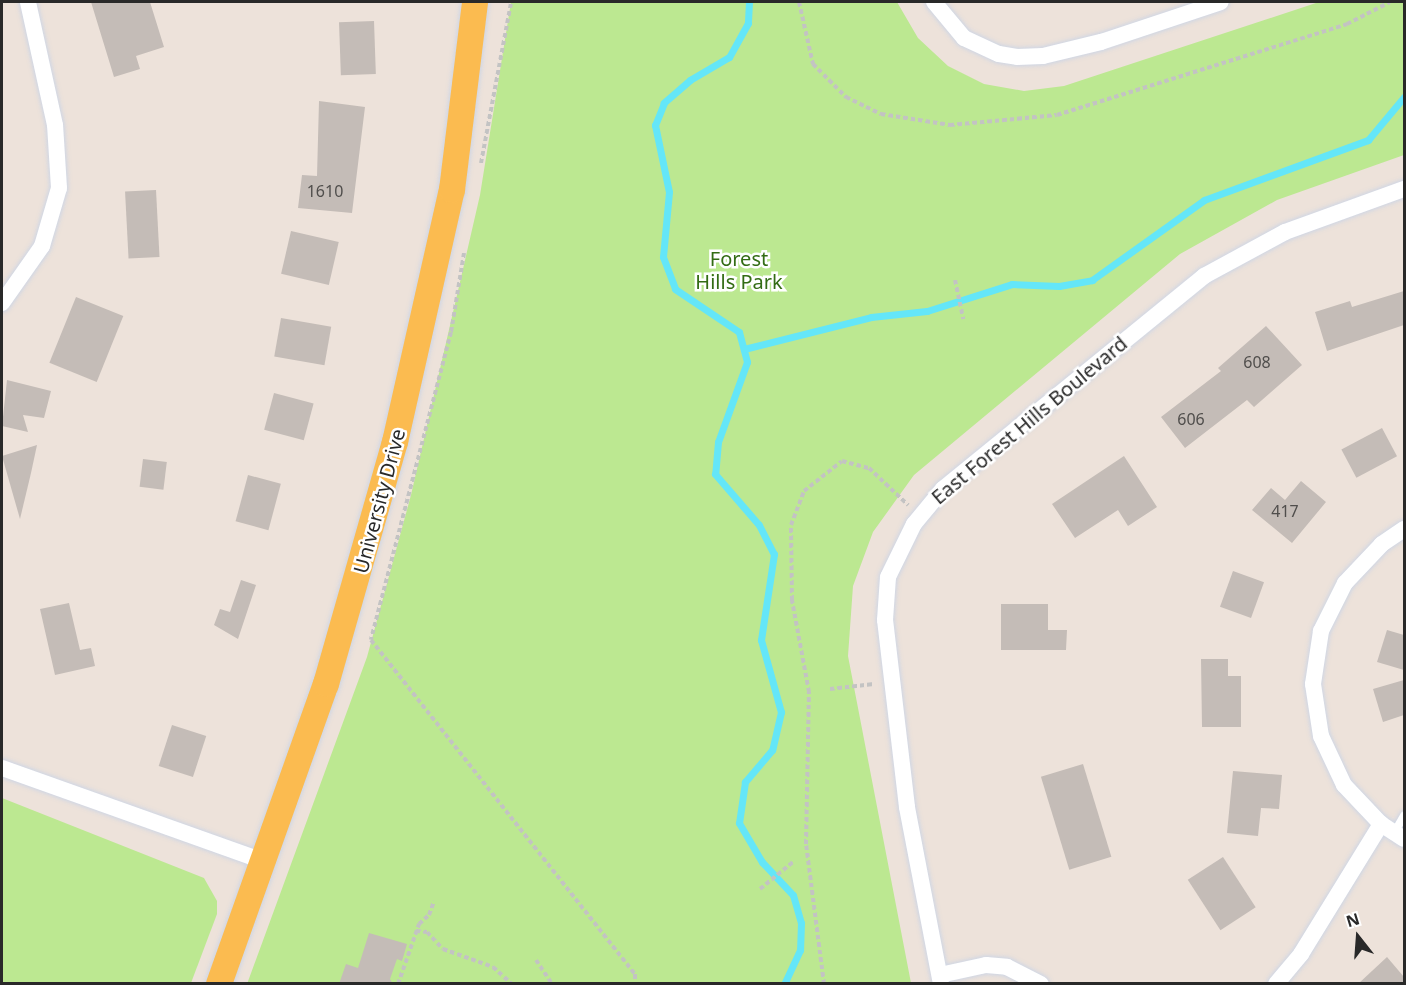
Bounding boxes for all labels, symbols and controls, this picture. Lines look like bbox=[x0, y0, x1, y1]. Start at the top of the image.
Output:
house number: 1610 bbox=[307, 181, 343, 201]
park label: Forest Hills Park bbox=[695, 247, 783, 294]
street label: East Forest Hills Boulevard bbox=[926, 331, 1132, 509]
house number: 608 bbox=[1243, 352, 1271, 372]
house number: 606 bbox=[1177, 409, 1205, 429]
street label: University Drive bbox=[348, 426, 410, 576]
house number: 417 bbox=[1271, 501, 1299, 521]
north arrow bbox=[1328, 907, 1388, 967]
text: N bbox=[1343, 907, 1362, 932]

